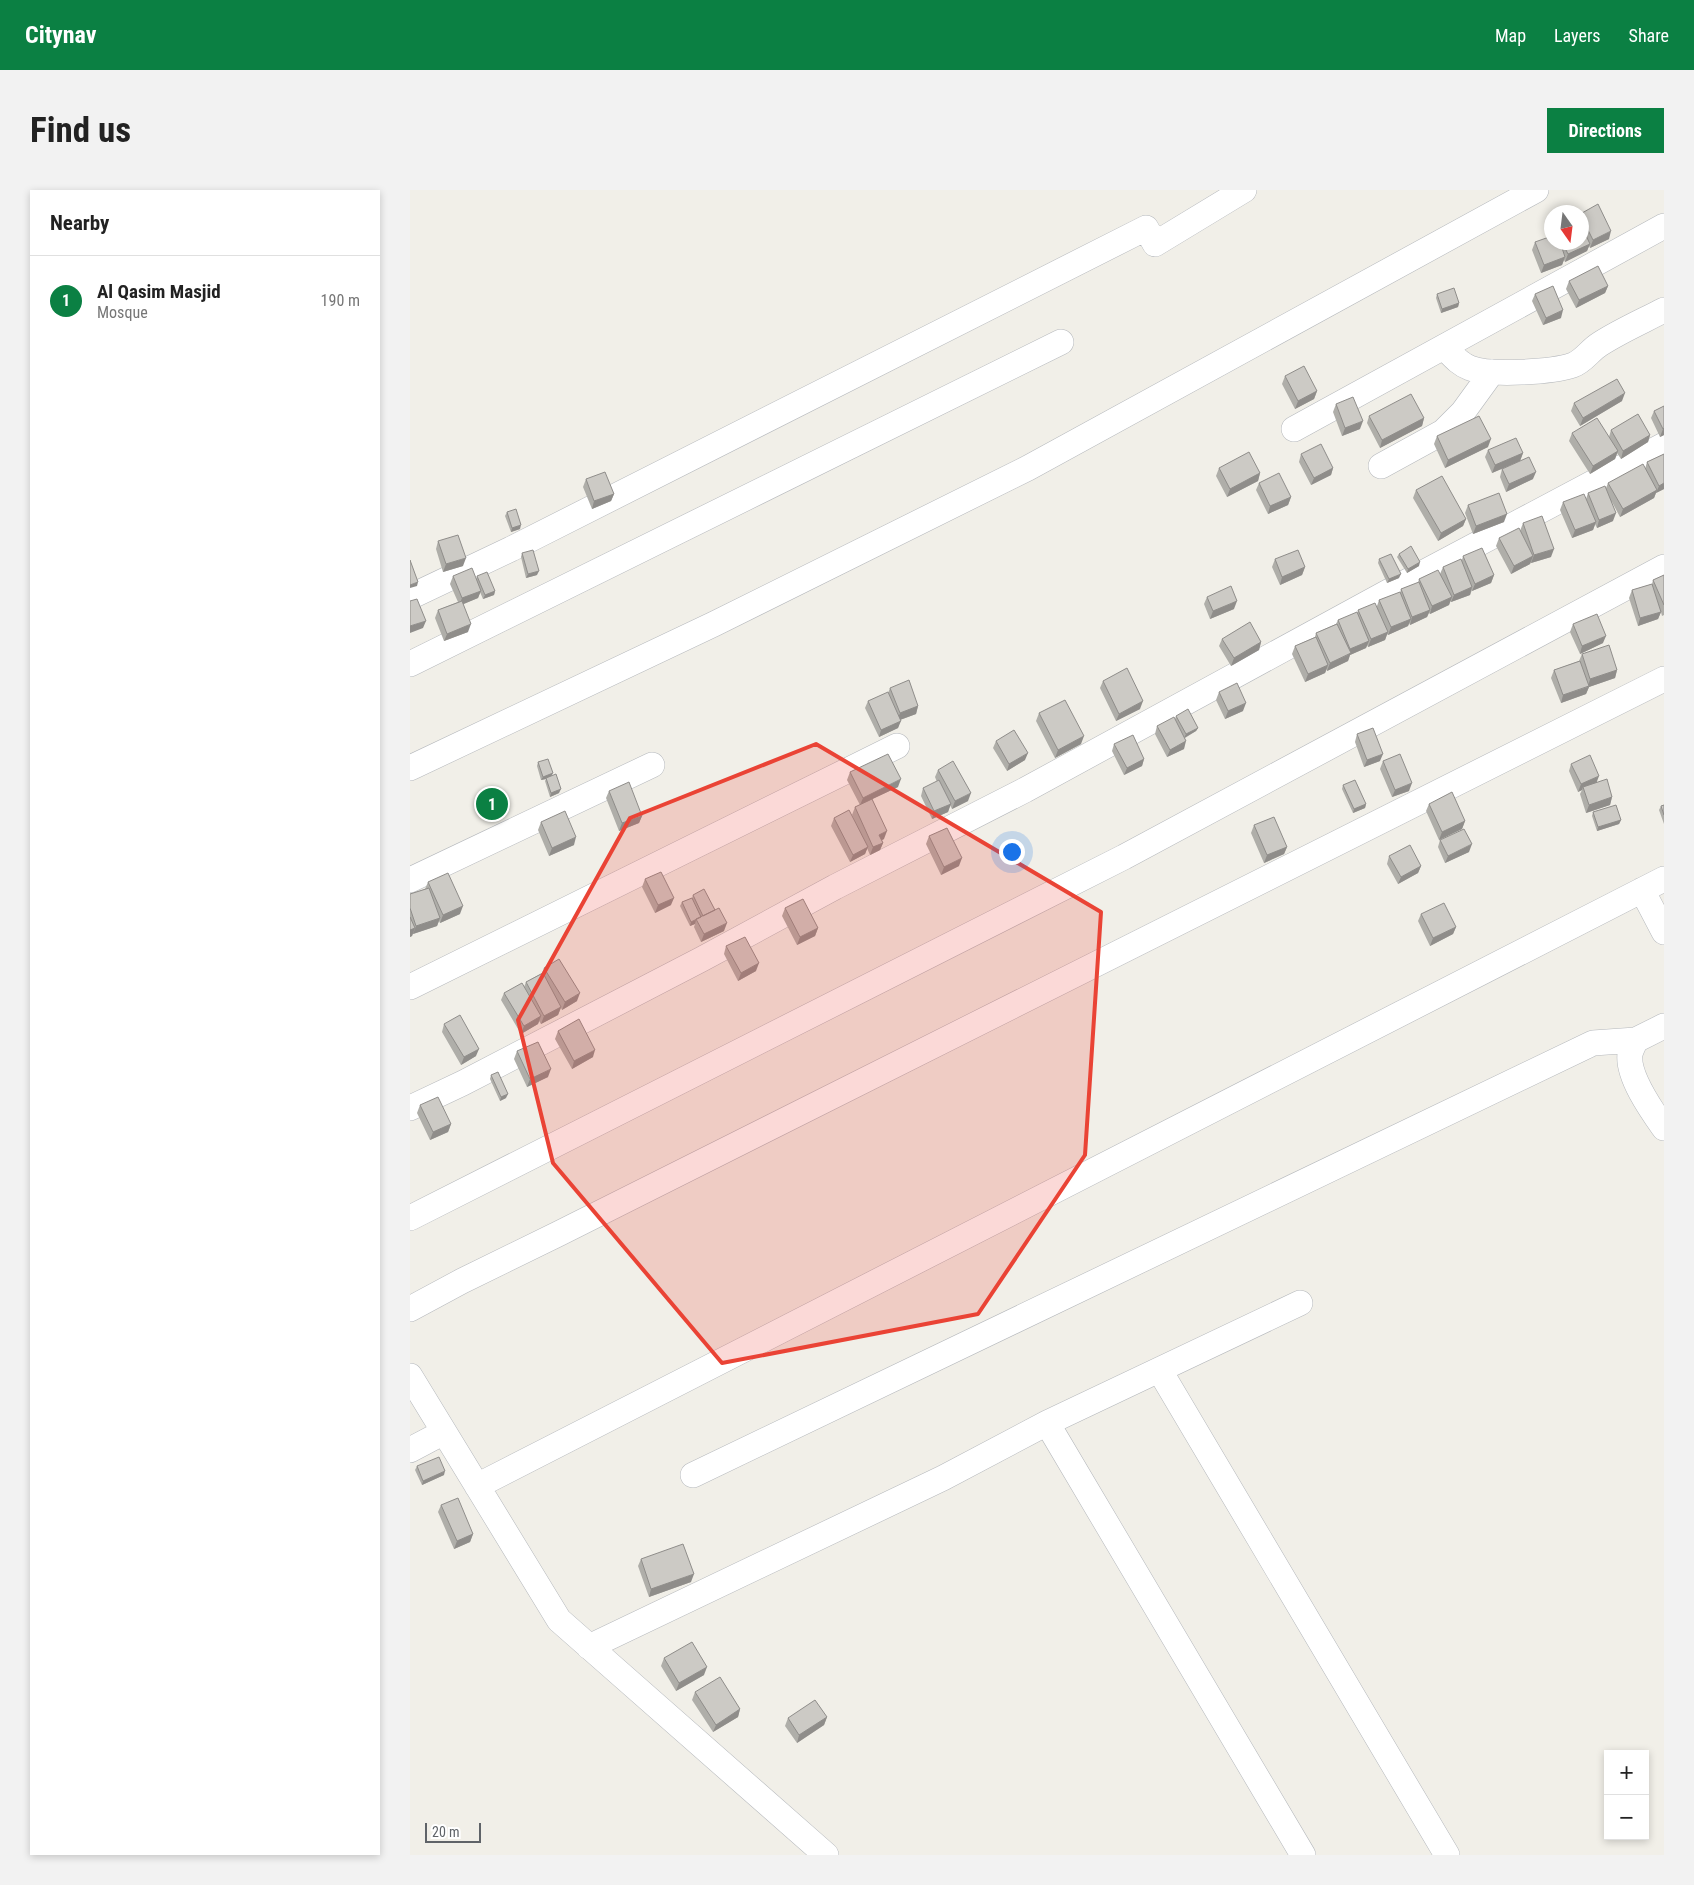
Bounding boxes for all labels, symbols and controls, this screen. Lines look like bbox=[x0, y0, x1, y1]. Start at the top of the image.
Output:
text: Citynav bbox=[25, 21, 96, 49]
text: Map bbox=[1495, 25, 1526, 46]
text: Layers bbox=[1554, 25, 1601, 46]
text: Share bbox=[1629, 25, 1669, 46]
button: Directions bbox=[1547, 108, 1664, 153]
text: Find us bbox=[30, 110, 131, 151]
north arrow bbox=[1544, 205, 1589, 250]
text: Nearby bbox=[50, 211, 109, 235]
text: Al Qasim Masjid bbox=[97, 280, 221, 303]
text: 1 bbox=[62, 291, 70, 310]
text: 190 m bbox=[321, 291, 360, 310]
text: Mosque bbox=[97, 303, 148, 322]
pin: 1 bbox=[476, 785, 508, 823]
your location bbox=[999, 839, 1025, 865]
map controls bbox=[1604, 1750, 1649, 1840]
button: + bbox=[1604, 1750, 1649, 1795]
button: − bbox=[1604, 1795, 1649, 1840]
scale bar bbox=[425, 1820, 481, 1843]
text: 20 m bbox=[432, 1824, 460, 1840]

